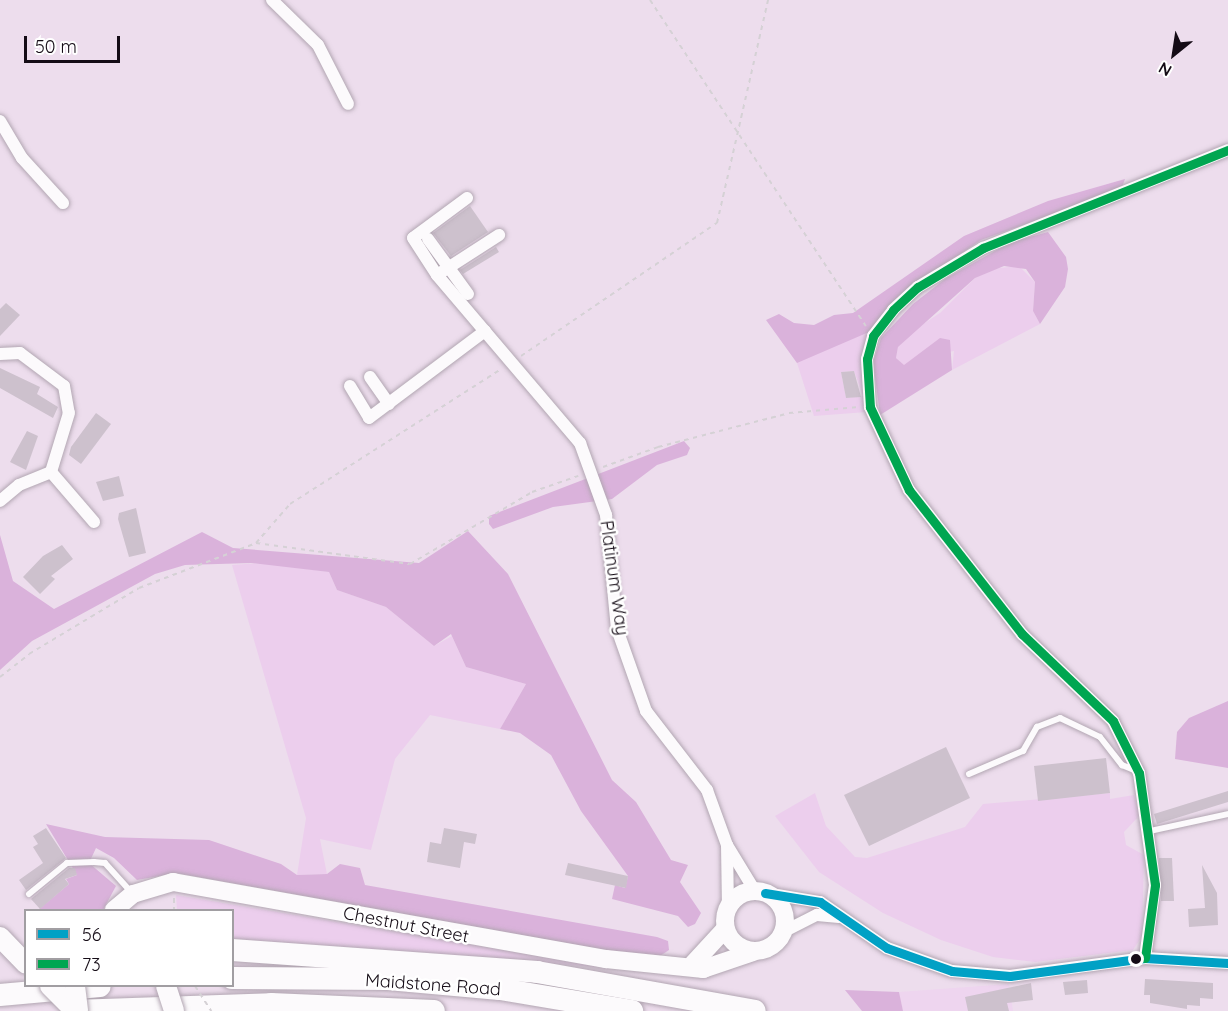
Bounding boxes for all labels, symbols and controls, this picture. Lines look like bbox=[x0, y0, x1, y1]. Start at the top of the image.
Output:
scale bar bbox=[27, 24, 123, 62]
north arrow bbox=[1144, 24, 1204, 84]
text: 50 m bbox=[35, 35, 77, 58]
text: N bbox=[1155, 58, 1175, 81]
street label: Platinum Way bbox=[595, 519, 633, 637]
street label: Chestnut Street bbox=[341, 902, 471, 948]
legend bbox=[24, 909, 234, 987]
text: 56 bbox=[82, 923, 102, 946]
text: 73 bbox=[82, 953, 101, 976]
unlabelled marker bbox=[1130, 953, 1142, 965]
street label: Maidstone Road bbox=[364, 969, 502, 1001]

